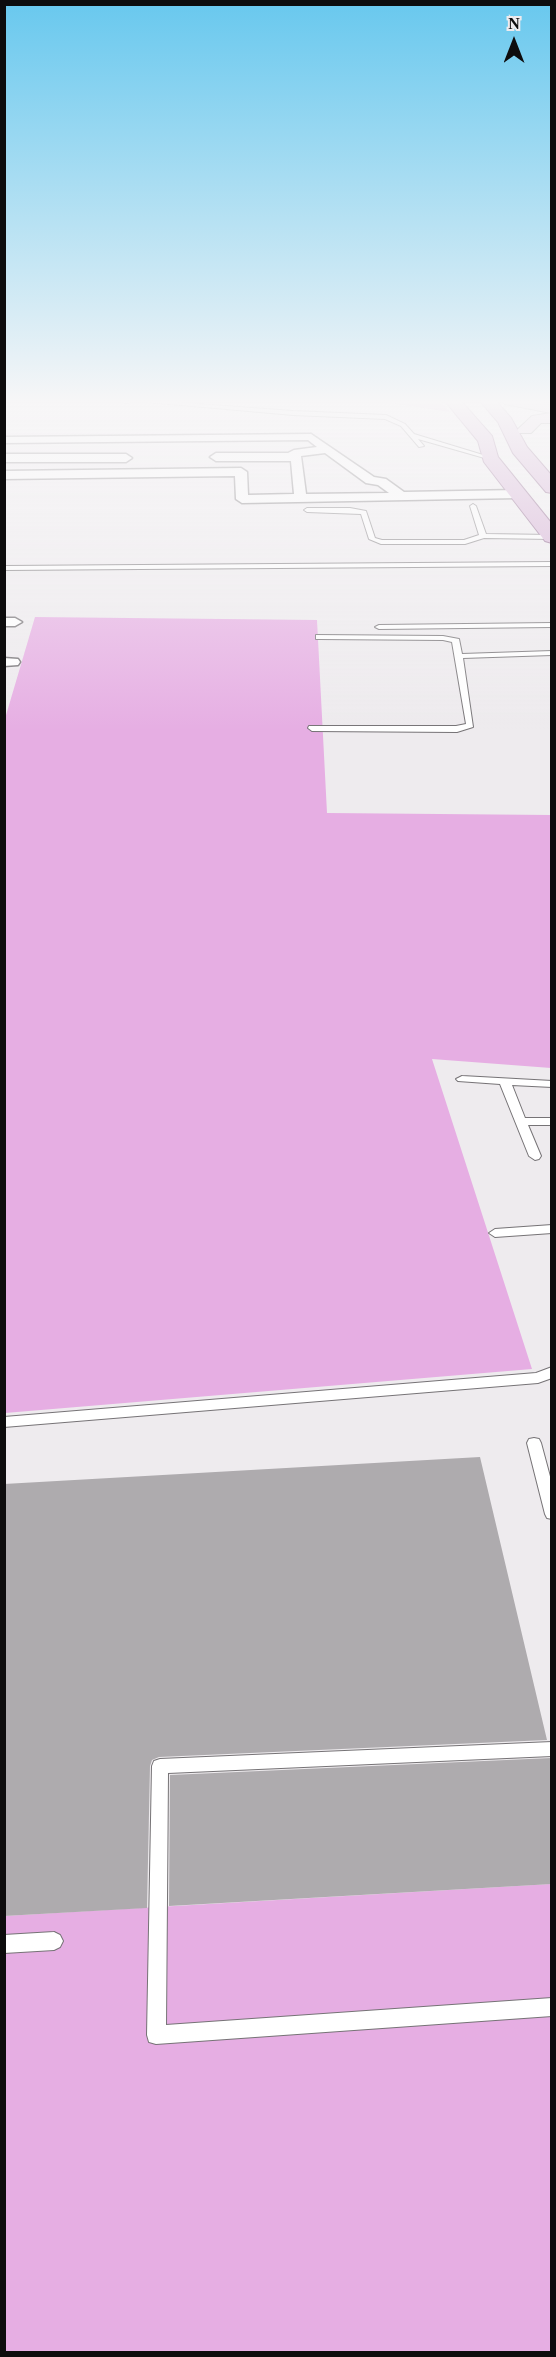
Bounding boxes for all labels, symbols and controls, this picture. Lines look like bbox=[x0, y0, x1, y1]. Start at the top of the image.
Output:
north arrow bbox=[484, 12, 544, 72]
text: N bbox=[508, 15, 520, 32]

